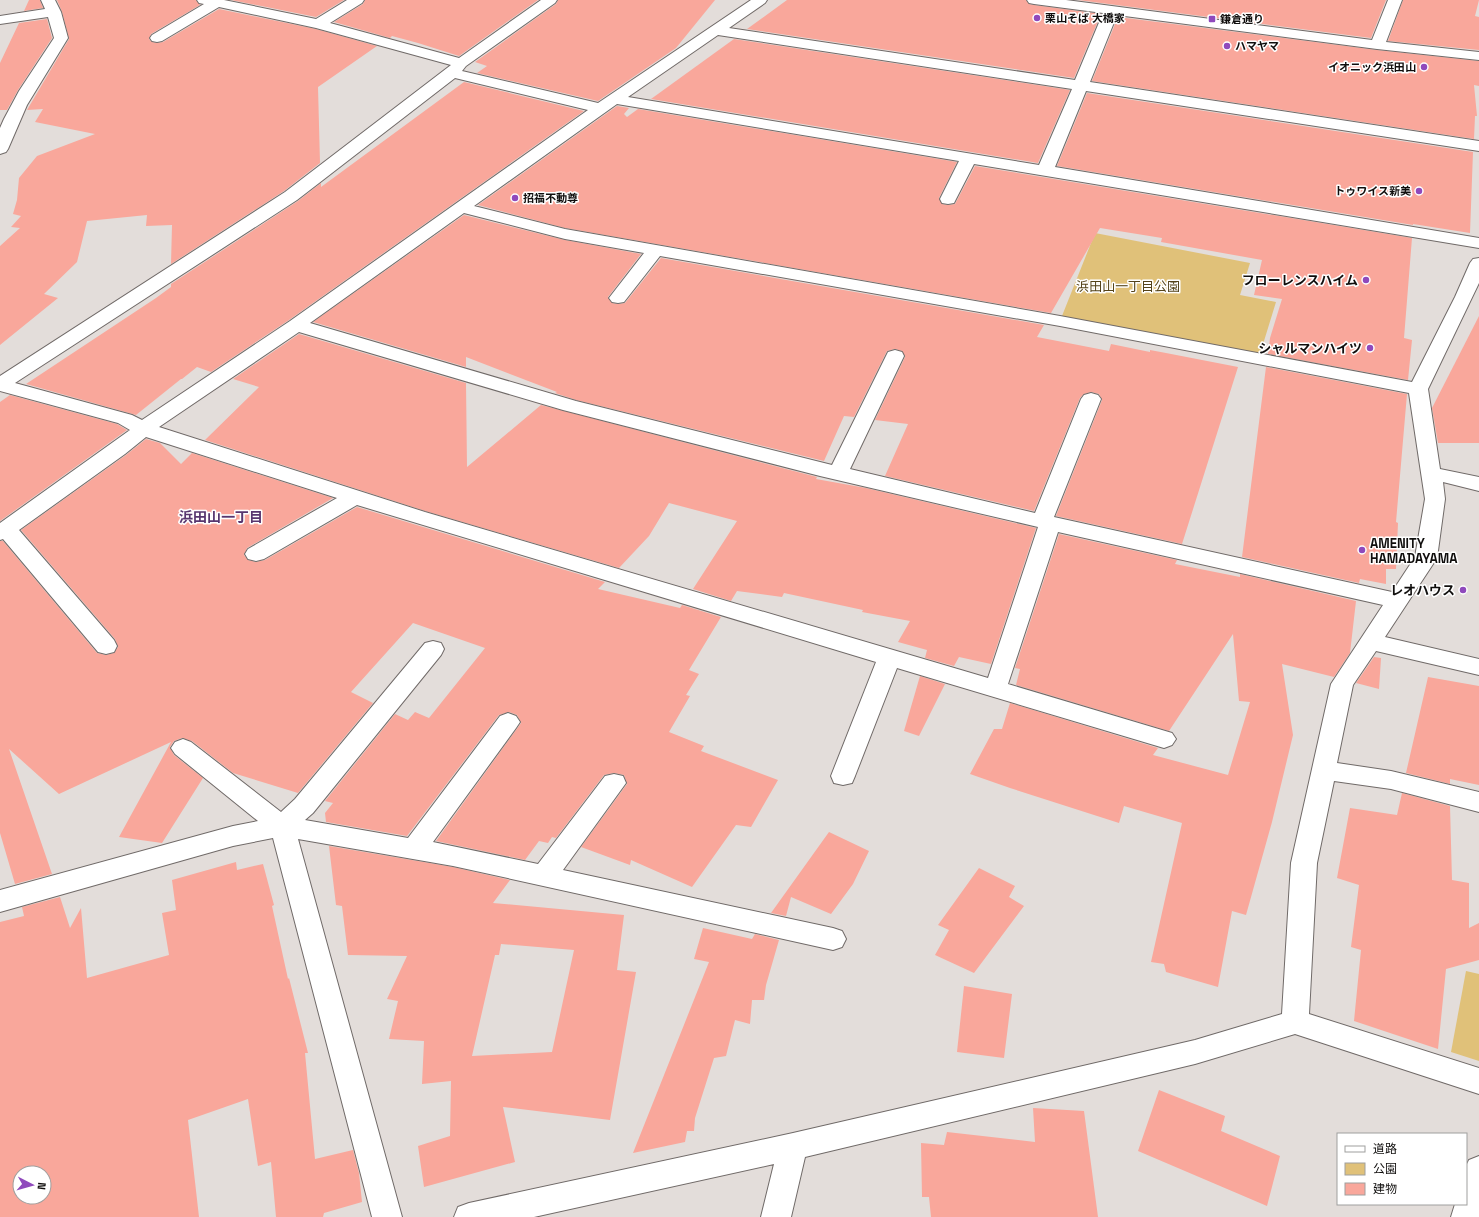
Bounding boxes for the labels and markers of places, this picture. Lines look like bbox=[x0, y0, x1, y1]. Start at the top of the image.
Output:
place label: 栗山そば 大橋家 bbox=[1045, 11, 1125, 25]
place label: 鎌倉通り bbox=[1220, 12, 1264, 26]
marker: 栗山そば 大橋家 bbox=[1032, 13, 1042, 23]
marker: 鎌倉通り bbox=[1207, 14, 1217, 24]
place label: ハマヤマ bbox=[1235, 39, 1279, 53]
marker: ハマヤマ bbox=[1222, 41, 1232, 51]
place label: イオニック浜田山 bbox=[1328, 60, 1416, 74]
marker: イオニック浜田山 bbox=[1419, 62, 1429, 72]
place label: トゥワイス新美 bbox=[1334, 184, 1411, 198]
marker: トゥワイス新美 bbox=[1414, 186, 1424, 196]
place label: 招福不動尊 bbox=[523, 191, 578, 205]
marker: 招福不動尊 bbox=[510, 193, 520, 203]
place label: フローレンスハイム bbox=[1242, 272, 1358, 289]
marker: フローレンスハイム bbox=[1361, 275, 1371, 285]
place label: シャルマンハイツ bbox=[1258, 340, 1362, 357]
marker: シャルマンハイツ bbox=[1365, 343, 1375, 353]
place label: AMENITY HAMADAYAMA bbox=[1370, 535, 1458, 567]
marker: AMENITY HAMADAYAMA bbox=[1357, 545, 1367, 555]
place label: レオハウス bbox=[1390, 582, 1455, 599]
marker: レオハウス bbox=[1458, 585, 1468, 595]

